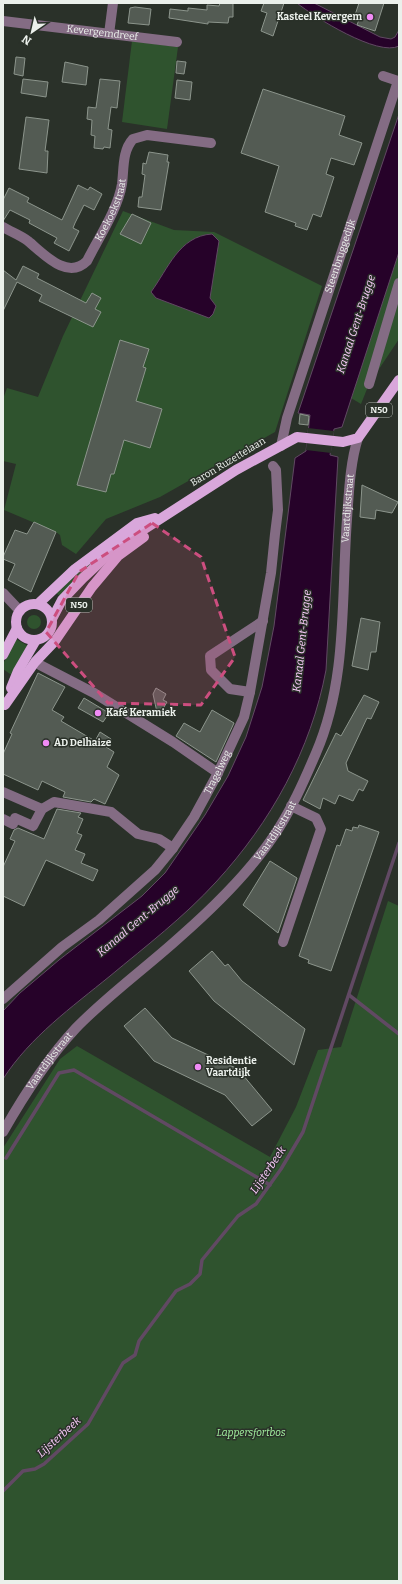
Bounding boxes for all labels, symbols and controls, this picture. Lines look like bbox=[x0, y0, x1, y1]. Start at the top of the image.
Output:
place label: Kasteel Kevergem bbox=[277, 11, 362, 23]
north arrow bbox=[12, 12, 52, 52]
marker: Kasteel Kevergem bbox=[365, 12, 375, 22]
street label: Kevergemdreef bbox=[66, 23, 140, 43]
text: N bbox=[19, 32, 34, 48]
street label: Koekoekstraat bbox=[93, 178, 129, 244]
street label: Steenbruggedijk bbox=[323, 217, 358, 295]
water label: Kanaal Gent-Brugge bbox=[334, 273, 378, 375]
road number: N50 bbox=[366, 403, 392, 417]
street label: Baron Ruzettelaan bbox=[188, 435, 268, 489]
street label: Vaartdijkstraat bbox=[340, 473, 357, 543]
water label: Kanaal Gent-Brugge bbox=[290, 589, 314, 693]
road number: N50 bbox=[66, 598, 92, 612]
place label: Kafé Keramiek bbox=[106, 706, 176, 719]
marker: Kafé Keramiek bbox=[93, 708, 103, 718]
place label: AD Delhaize bbox=[54, 737, 112, 749]
marker: AD Delhaize bbox=[41, 738, 51, 748]
street label: Tragelweg bbox=[202, 748, 234, 796]
street label: Vaartdijkstraat bbox=[252, 799, 299, 863]
water label: Kanaal Gent-Brugge bbox=[94, 883, 182, 959]
street label: Vaartdijkstraat bbox=[24, 1029, 75, 1092]
place label: Residentie Vaartdijk bbox=[206, 1055, 257, 1079]
marker: Residentie Vaartdijk bbox=[193, 1062, 203, 1072]
water label: Lijsterbeek bbox=[247, 1143, 289, 1196]
water label: Lijsterbeek bbox=[35, 1413, 84, 1460]
park label: Lappersfortbos bbox=[216, 1427, 286, 1439]

